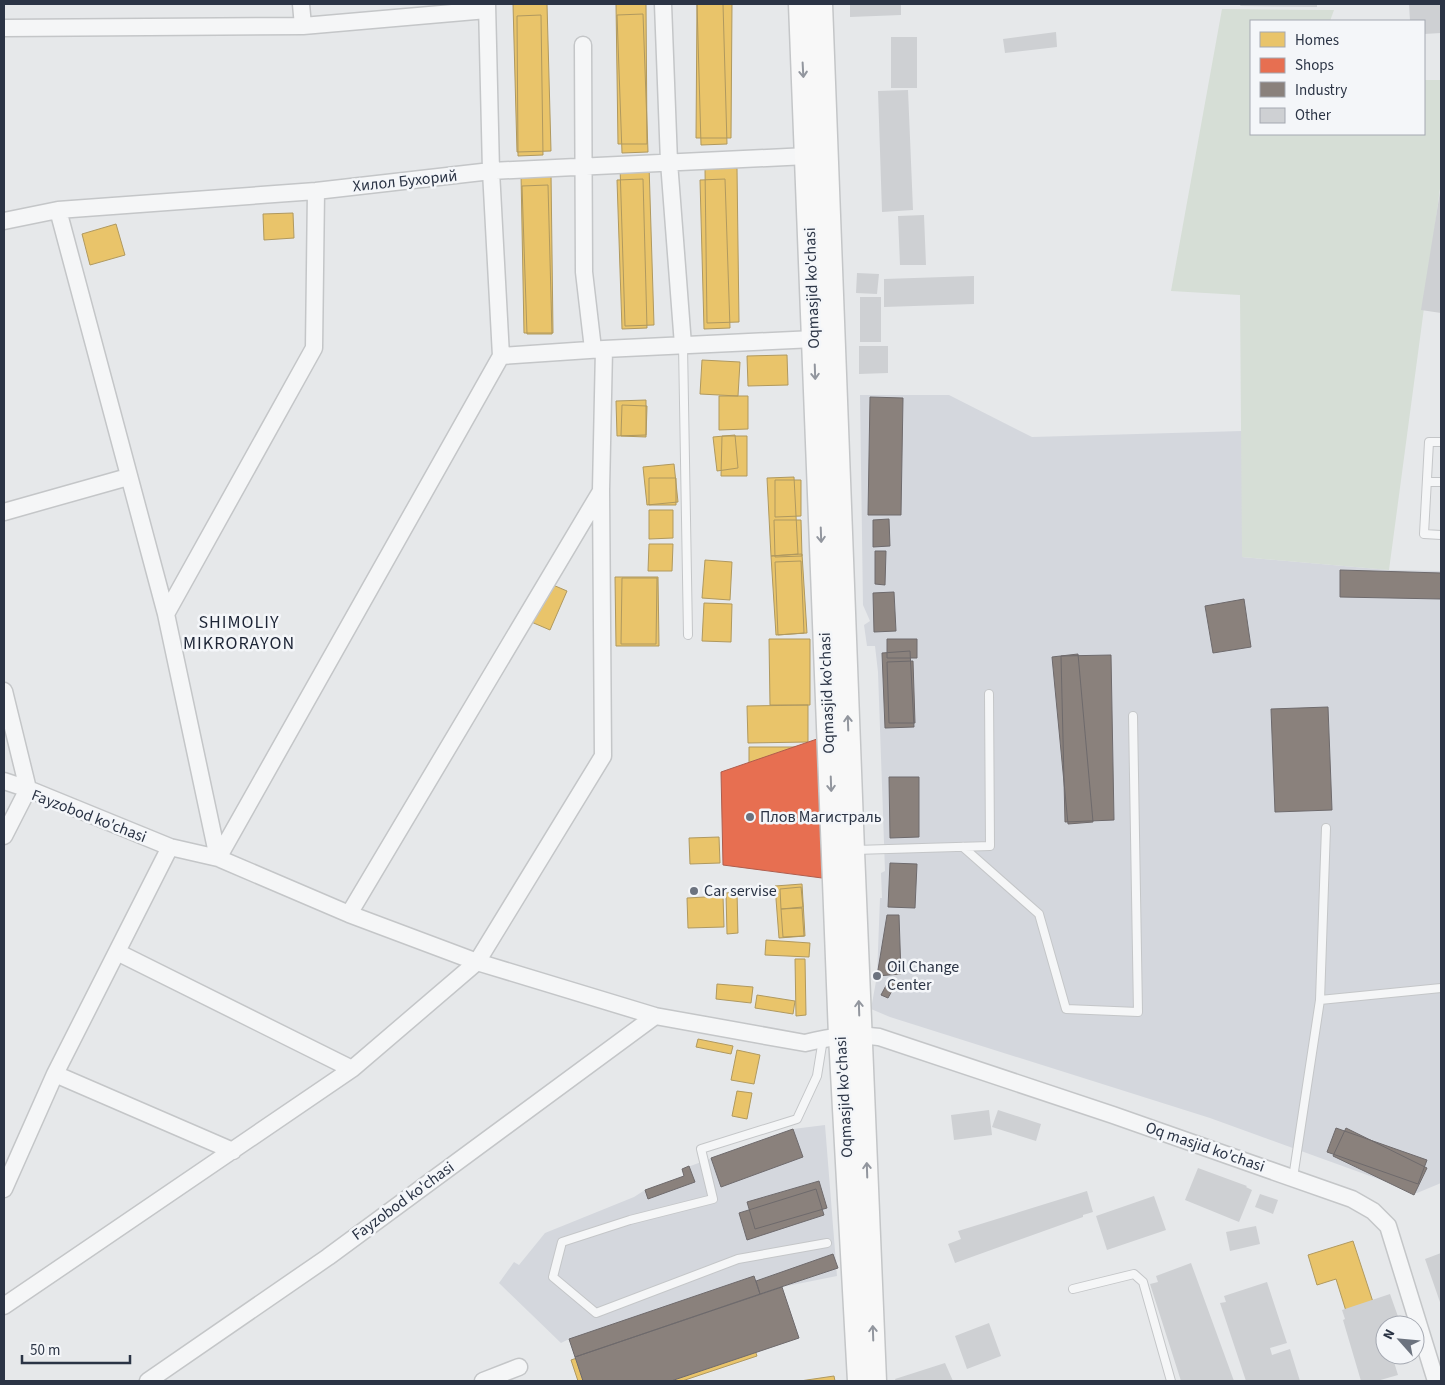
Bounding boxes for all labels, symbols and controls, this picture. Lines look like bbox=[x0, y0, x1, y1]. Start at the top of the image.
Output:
legend bbox=[1250, 20, 1425, 135]
text: Homes bbox=[1295, 30, 1339, 51]
text: Shops bbox=[1295, 55, 1334, 76]
one-way arrow bbox=[798, 62, 807, 78]
text: Industry bbox=[1295, 80, 1347, 101]
text: Other bbox=[1295, 105, 1332, 126]
street label: Хилол Бухорий bbox=[352, 165, 458, 197]
street label: Oqmasjid ko'chasi bbox=[799, 227, 825, 349]
one-way arrow bbox=[811, 364, 820, 380]
one-way arrow bbox=[817, 526, 826, 542]
district label: SHIMOLIY MIKRORAYON bbox=[183, 610, 295, 656]
street label: Oqmasjid ko'chasi bbox=[814, 632, 840, 754]
one-way arrow bbox=[844, 715, 853, 731]
one-way arrow bbox=[826, 776, 835, 792]
street label: Fayzobod ko'chasi bbox=[28, 784, 150, 848]
place label: Плов Магистраль bbox=[760, 806, 882, 828]
marker: Плов Магистраль bbox=[744, 811, 756, 823]
place label: Car servise bbox=[704, 880, 777, 902]
marker: Car servise bbox=[688, 885, 700, 897]
place label: Oil Change Center bbox=[887, 956, 959, 996]
marker: Oil Change Center bbox=[871, 970, 883, 982]
one-way arrow bbox=[855, 1000, 864, 1016]
street label: Oqmasjid ko'chasi bbox=[830, 1036, 858, 1158]
street label: Oq masjid ko'chasi bbox=[1142, 1116, 1268, 1178]
street label: Fayzobod ko'chasi bbox=[347, 1156, 459, 1246]
one-way arrow bbox=[862, 1162, 871, 1178]
north arrow bbox=[1375, 1315, 1425, 1365]
one-way arrow bbox=[869, 1325, 878, 1341]
text: N bbox=[1378, 1326, 1400, 1343]
scale bar bbox=[22, 1332, 130, 1364]
text: 50 m bbox=[30, 1340, 60, 1361]

